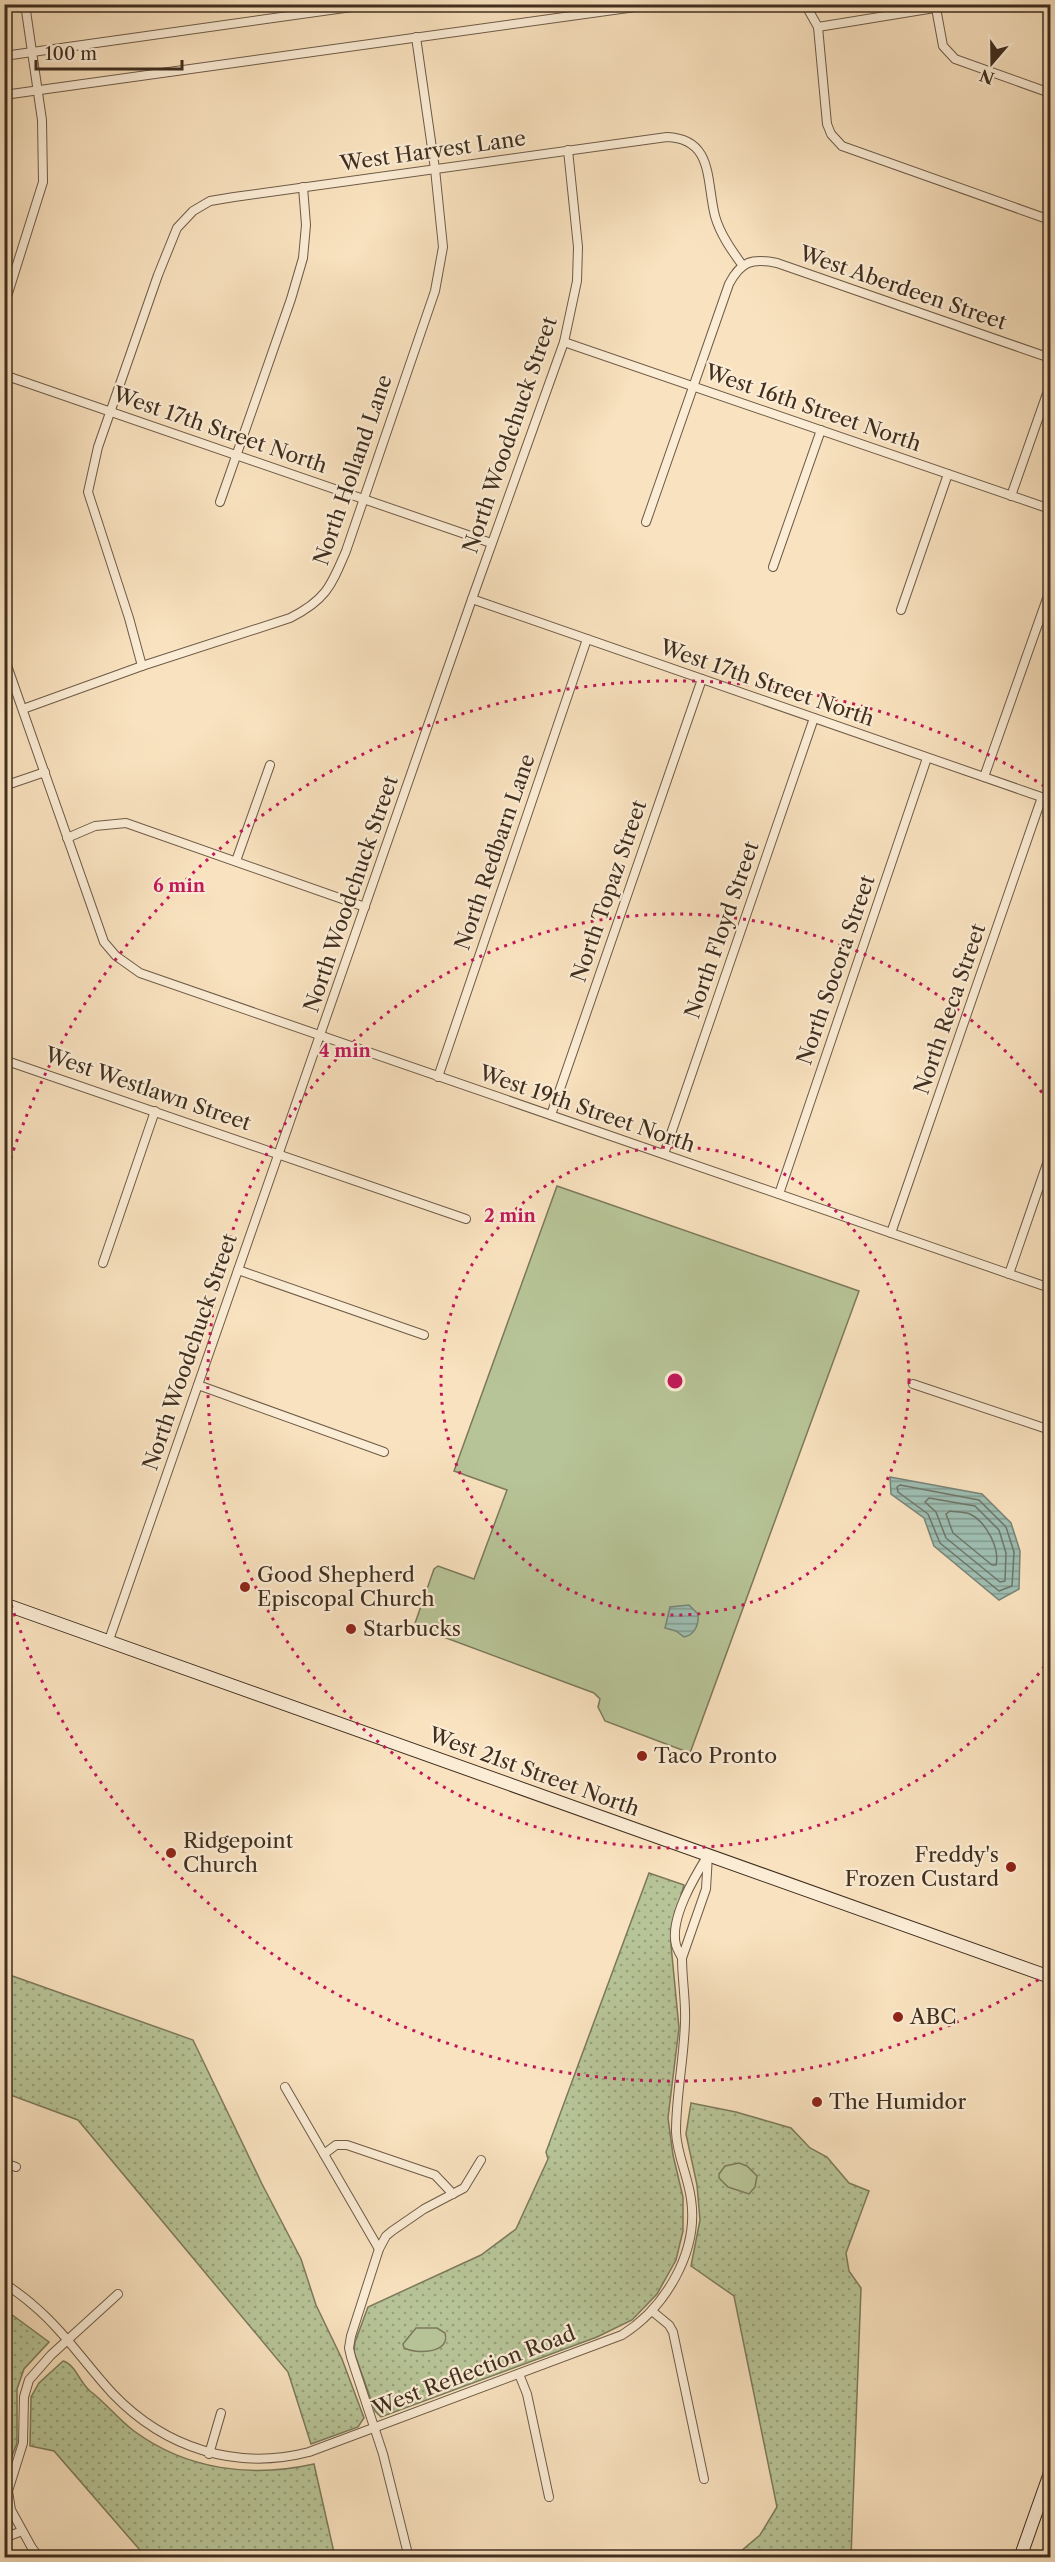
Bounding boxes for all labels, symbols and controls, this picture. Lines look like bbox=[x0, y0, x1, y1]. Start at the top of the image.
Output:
scale bar bbox=[36, 33, 182, 71]
north arrow bbox=[962, 33, 1022, 93]
text: 100 m bbox=[45, 43, 97, 65]
text: N bbox=[977, 65, 997, 89]
street label: West Harvest Lane bbox=[338, 125, 527, 176]
street label: West Aberdeen Street bbox=[795, 240, 1010, 335]
street label: North Woodchuck Street bbox=[457, 313, 562, 556]
street label: West 16th Street North bbox=[701, 359, 924, 456]
street label: North Holland Lane bbox=[308, 371, 397, 568]
street label: West 17th Street North bbox=[109, 381, 330, 478]
street label: West 17th Street North bbox=[656, 634, 877, 731]
street label: North Redbarn Lane bbox=[449, 751, 540, 953]
street label: North Woodchuck Street bbox=[298, 772, 403, 1015]
street label: North Topaz Street bbox=[566, 796, 652, 985]
street label: North Floyd Street bbox=[679, 837, 764, 1022]
street label: North Socora Street bbox=[791, 871, 880, 1068]
text: 6 min bbox=[153, 875, 206, 897]
street label: North Reca Street bbox=[909, 920, 991, 1097]
text: 4 min bbox=[319, 1040, 372, 1062]
street label: West Westlawn Street bbox=[41, 1041, 255, 1136]
street label: West 19th Street North bbox=[475, 1060, 698, 1157]
text: 2 min bbox=[484, 1205, 537, 1227]
street label: North Woodchuck Street bbox=[137, 1230, 242, 1473]
centre of rings bbox=[665, 1371, 685, 1391]
place label: Good Shepherd Episcopal Church bbox=[257, 1562, 435, 1611]
marker: Good Shepherd Episcopal Church bbox=[238, 1580, 252, 1594]
place label: Starbucks bbox=[363, 1616, 461, 1641]
marker: Starbucks bbox=[344, 1622, 358, 1636]
street label: West 21st Street North bbox=[425, 1721, 643, 1821]
place label: Taco Pronto bbox=[654, 1743, 777, 1768]
marker: Taco Pronto bbox=[635, 1749, 649, 1763]
place label: Ridgepoint Church bbox=[183, 1828, 294, 1877]
place label: Freddy's Frozen Custard bbox=[845, 1842, 999, 1891]
marker: Ridgepoint Church bbox=[164, 1846, 178, 1860]
marker: Freddy's Frozen Custard bbox=[1004, 1860, 1018, 1874]
place label: ABC bbox=[909, 2004, 956, 2029]
marker: ABC bbox=[891, 2010, 905, 2024]
place label: The Humidor bbox=[829, 2089, 966, 2114]
marker: The Humidor bbox=[810, 2095, 824, 2109]
street label: West Reflection Road bbox=[368, 2320, 579, 2421]

